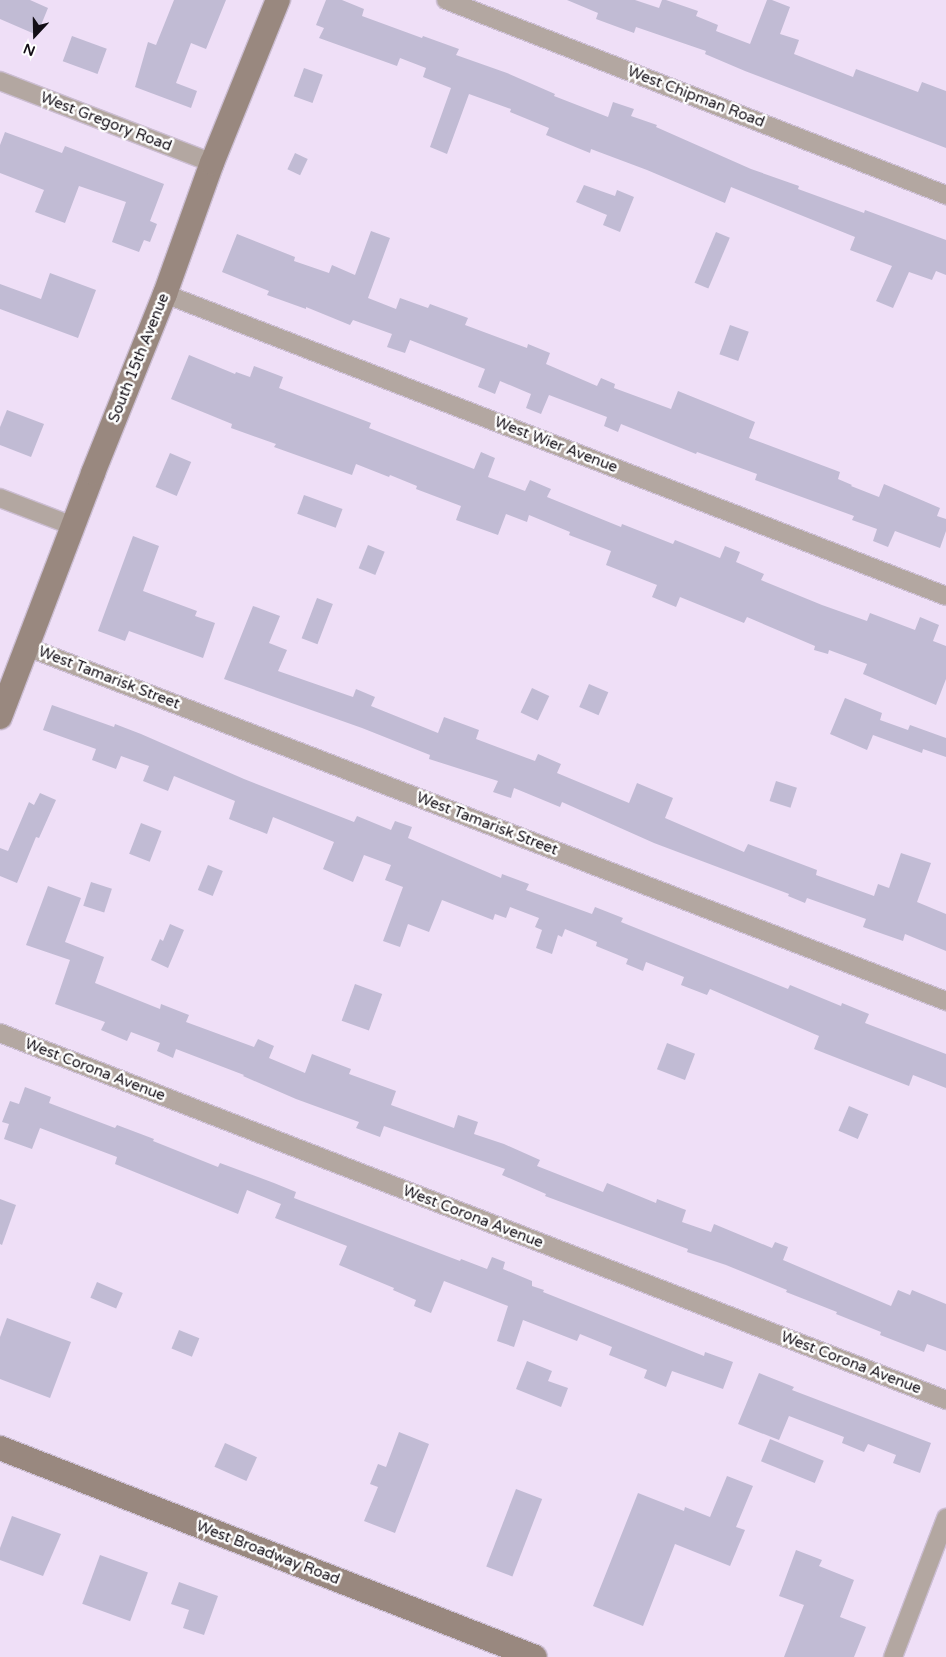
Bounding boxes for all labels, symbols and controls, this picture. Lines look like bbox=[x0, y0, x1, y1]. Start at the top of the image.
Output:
north arrow bbox=[10, 10, 60, 60]
text: N bbox=[21, 40, 38, 59]
street label: West Chipman Road bbox=[625, 63, 767, 131]
street label: West Gregory Road bbox=[38, 89, 174, 155]
street label: South 15th Avenue bbox=[105, 291, 173, 425]
street label: West Wier Avenue bbox=[492, 413, 620, 477]
street label: West Tamarisk Street bbox=[36, 643, 182, 713]
street label: West Tamarisk Street bbox=[414, 789, 560, 859]
street label: West Corona Avenue bbox=[22, 1035, 168, 1105]
street label: West Corona Avenue bbox=[400, 1182, 546, 1252]
street label: West Corona Avenue bbox=[778, 1328, 924, 1398]
street label: West Broadway Road bbox=[194, 1517, 342, 1589]

